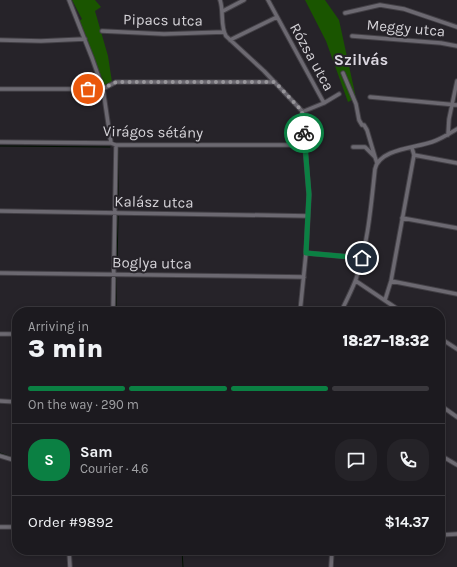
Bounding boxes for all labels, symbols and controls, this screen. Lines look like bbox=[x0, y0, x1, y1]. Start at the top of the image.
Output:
street label: Pipacs utca bbox=[123, 10, 203, 30]
street label: Meggy utca bbox=[366, 16, 446, 40]
street label: Rózsa utca bbox=[286, 20, 338, 94]
district label: Szilvás bbox=[334, 50, 388, 69]
pin bbox=[71, 72, 105, 106]
icon: bag bbox=[77, 78, 99, 100]
courier bbox=[284, 113, 324, 153]
street label: Virágos sétány bbox=[103, 122, 203, 142]
icon: bike bbox=[293, 122, 315, 144]
street label: Kalász utca bbox=[114, 192, 194, 212]
pin bbox=[345, 241, 379, 275]
icon: home bbox=[351, 247, 373, 269]
street label: Boglya utca bbox=[112, 253, 192, 273]
text: Arriving in bbox=[28, 319, 89, 334]
text: 18:27–18:32 bbox=[342, 332, 429, 350]
text: 3 min bbox=[28, 333, 103, 364]
text: On the way · 290 m bbox=[28, 397, 139, 412]
button: chat bbox=[335, 439, 377, 481]
button: phone bbox=[387, 439, 429, 481]
text: Sam bbox=[80, 443, 113, 461]
text: S bbox=[44, 451, 54, 469]
text: Courier · 4.6 bbox=[80, 461, 148, 476]
text: Order #9892 bbox=[28, 513, 113, 531]
text: $14.37 bbox=[384, 513, 429, 531]

